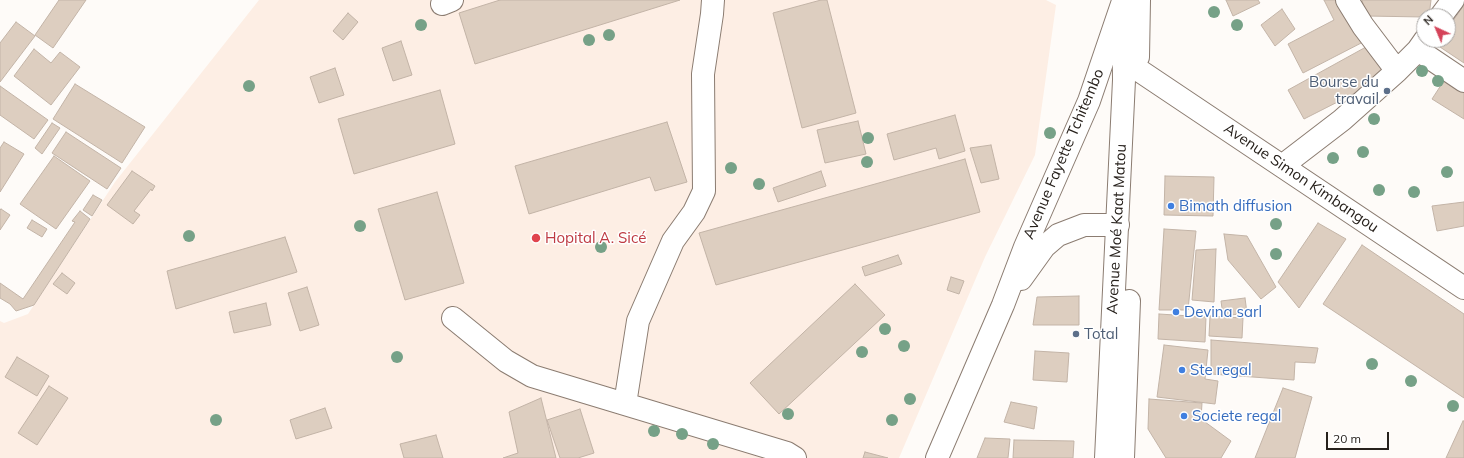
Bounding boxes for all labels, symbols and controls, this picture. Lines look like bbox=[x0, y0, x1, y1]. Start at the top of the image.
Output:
north arrow bbox=[1416, 8, 1456, 48]
text: N bbox=[1421, 12, 1436, 28]
street label: Avenue Fayette Tchitembo bbox=[1020, 66, 1108, 242]
place label: Bourse du travail bbox=[1309, 73, 1379, 108]
marker: Bourse du travail bbox=[1382, 86, 1392, 96]
street label: Avenue Simon Kimbangou bbox=[1220, 119, 1382, 237]
street label: Avenue Moé Kaat Matou bbox=[1104, 143, 1130, 315]
place label: Bimath diffusion bbox=[1179, 197, 1292, 215]
marker: Bimath diffusion bbox=[1166, 201, 1176, 211]
place label: Hopital A. Sicé bbox=[545, 229, 646, 247]
marker: Hopital A. Sicé bbox=[530, 232, 542, 244]
place label: Devina sarl bbox=[1184, 303, 1262, 321]
marker: Devina sarl bbox=[1171, 307, 1181, 317]
place label: Total bbox=[1084, 325, 1118, 343]
marker: Total bbox=[1071, 329, 1081, 339]
place label: Ste regal bbox=[1190, 361, 1252, 379]
marker: Ste regal bbox=[1177, 365, 1187, 375]
place label: Societe regal bbox=[1192, 407, 1281, 425]
marker: Societe regal bbox=[1179, 411, 1189, 421]
scale bar bbox=[1328, 424, 1391, 450]
text: 20 m bbox=[1333, 431, 1361, 446]

